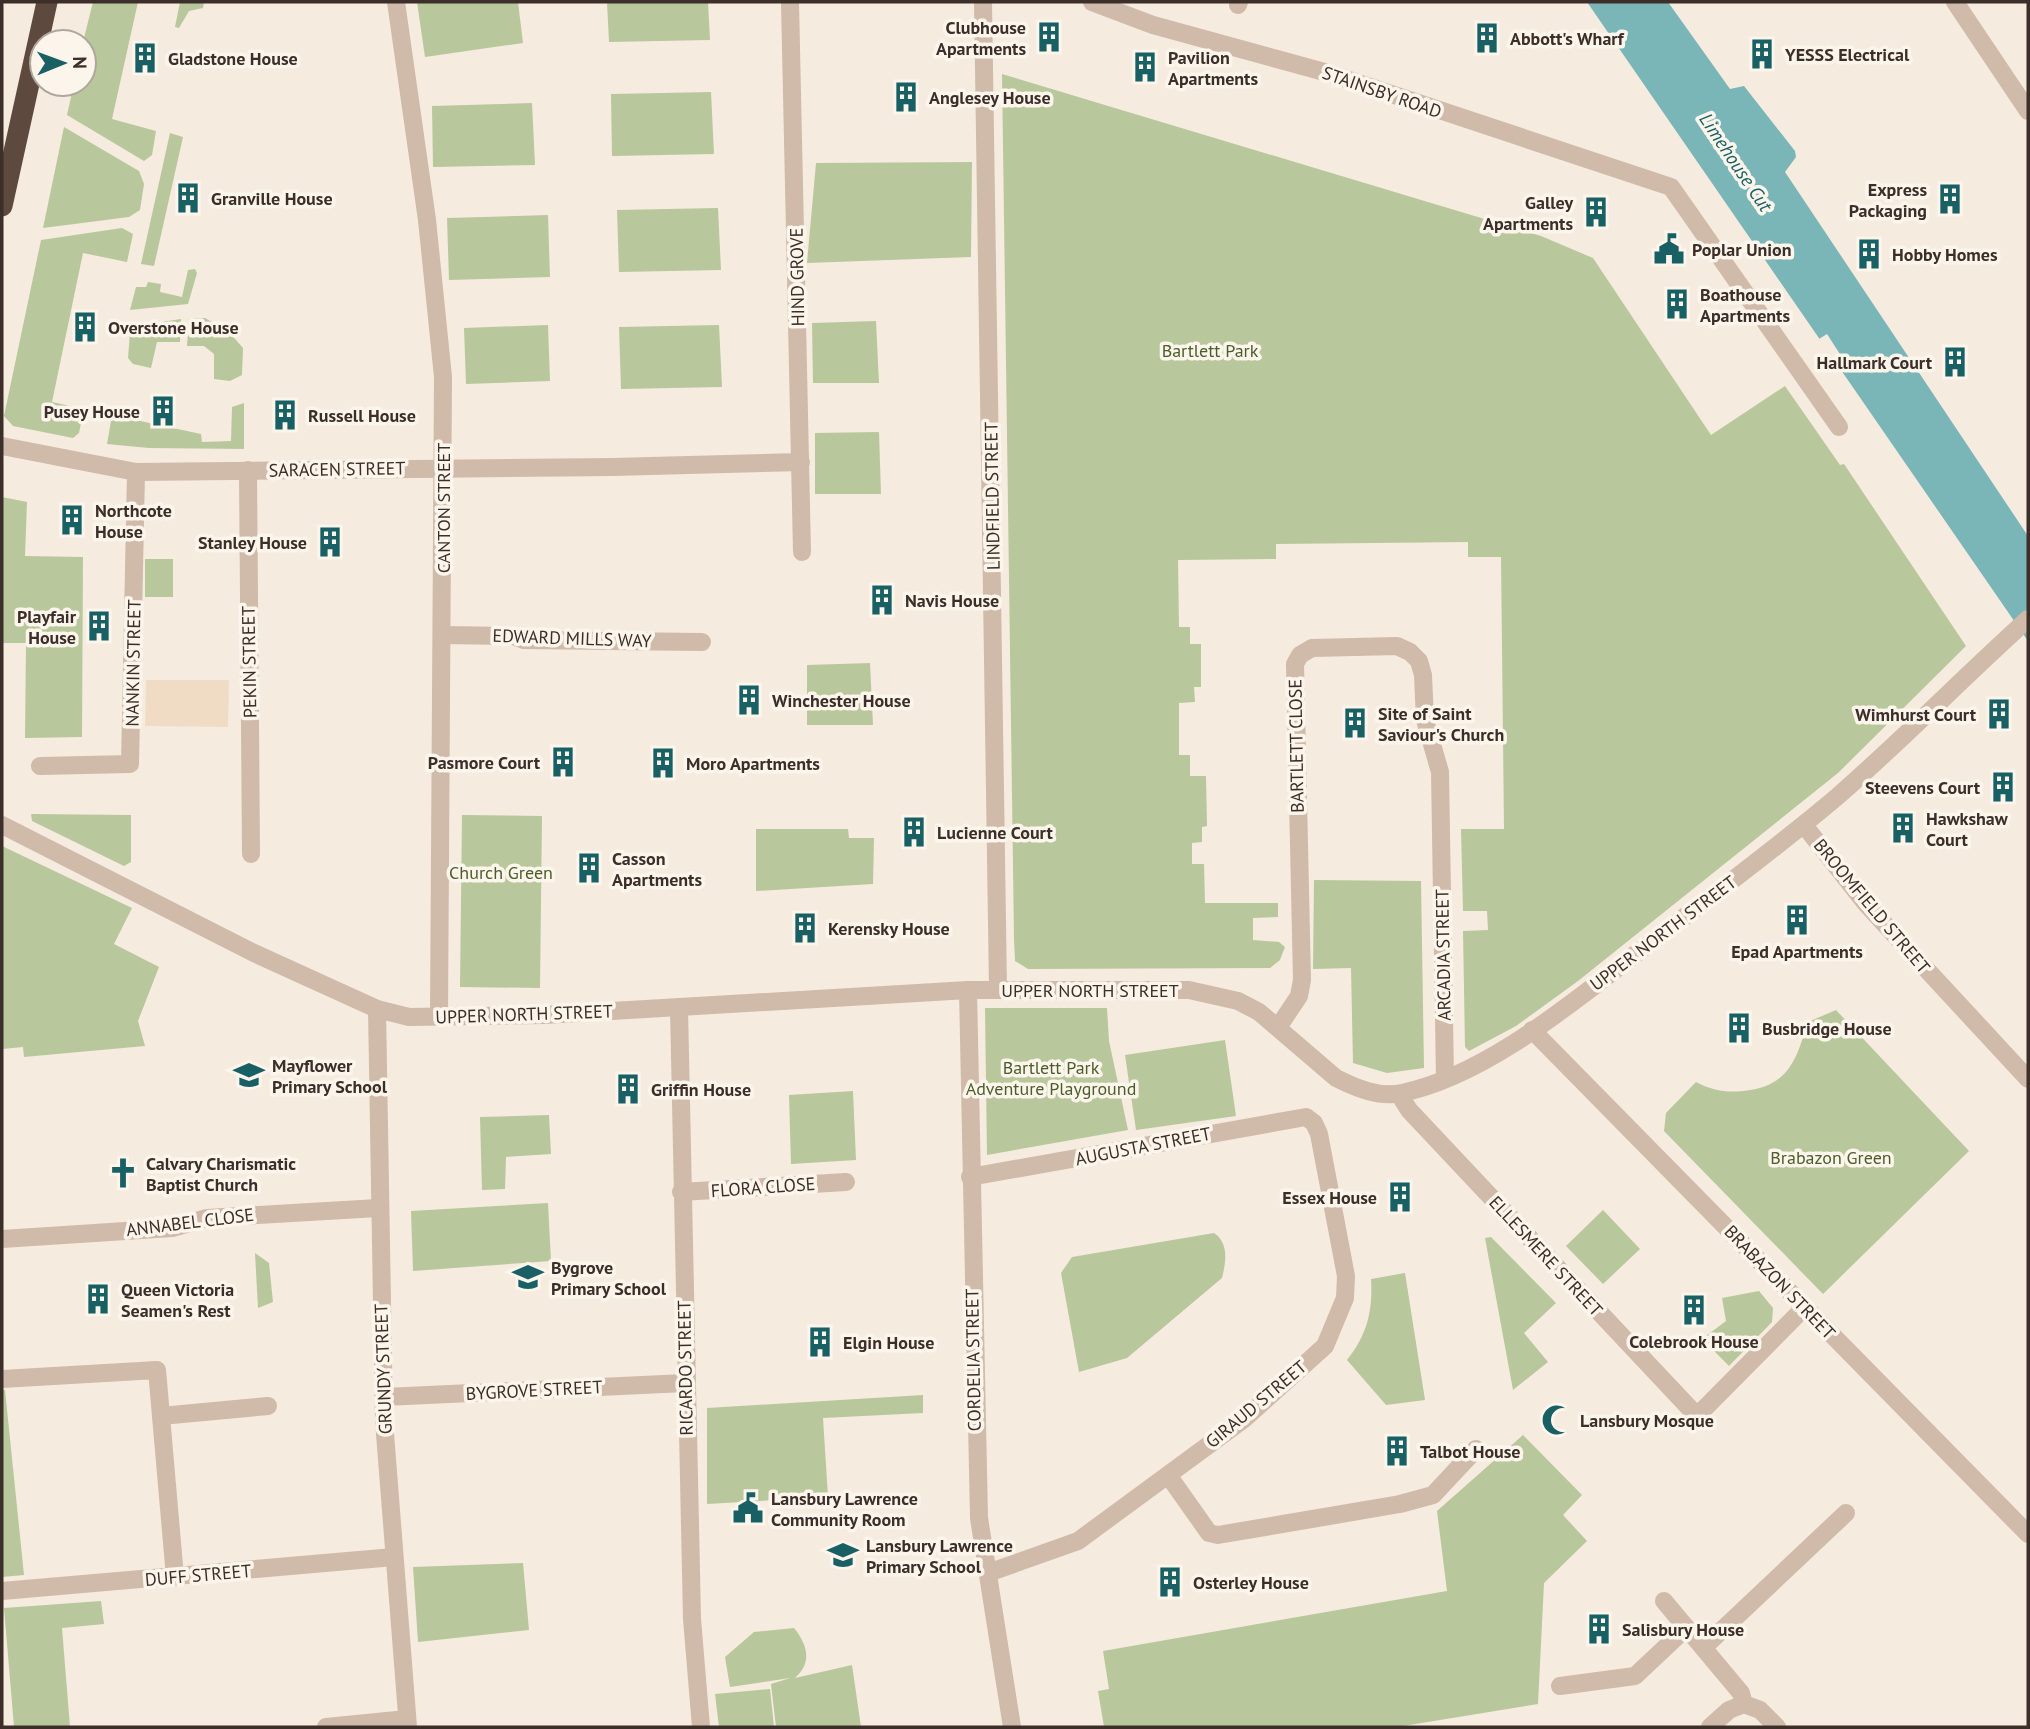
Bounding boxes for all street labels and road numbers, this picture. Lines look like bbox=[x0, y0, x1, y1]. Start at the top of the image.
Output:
street label: STAINSBY ROAD bbox=[1319, 61, 1445, 123]
street label: HIND GROVE bbox=[785, 227, 809, 327]
street label: LINDFIELD STREET bbox=[979, 422, 1005, 570]
street label: CANTON STREET bbox=[432, 443, 455, 573]
street label: SARACEN STREET bbox=[268, 456, 406, 482]
street label: NANKIN STREET bbox=[120, 599, 146, 727]
street label: PEKIN STREET bbox=[237, 606, 261, 718]
street label: EDWARD MILLS WAY bbox=[492, 624, 652, 652]
street label: BARTLETT CLOSE bbox=[1283, 679, 1309, 813]
street label: BROOMFIELD STREET bbox=[1809, 834, 1935, 978]
street label: UPPER NORTH STREET bbox=[1585, 870, 1741, 996]
street label: ARCADIA STREET bbox=[1430, 889, 1456, 1021]
street label: UPPER NORTH STREET bbox=[1001, 979, 1179, 1002]
street label: UPPER NORTH STREET bbox=[435, 999, 613, 1029]
street label: AUGUSTA STREET bbox=[1073, 1122, 1213, 1170]
street label: FLORA CLOSE bbox=[710, 1172, 816, 1202]
street label: ELLESMERE STREET bbox=[1484, 1191, 1608, 1321]
street label: ANNABEL CLOSE bbox=[125, 1203, 255, 1241]
street label: BRABAZON STREET bbox=[1720, 1220, 1840, 1344]
street label: CORDELIA STREET bbox=[960, 1288, 986, 1432]
street label: RICARDO STREET bbox=[672, 1300, 698, 1436]
street label: GRUNDY STREET bbox=[369, 1303, 397, 1435]
street label: GIRAUD STREET bbox=[1201, 1355, 1311, 1453]
street label: BYGROVE STREET bbox=[465, 1375, 603, 1405]
street label: DUFF STREET bbox=[144, 1559, 252, 1591]

